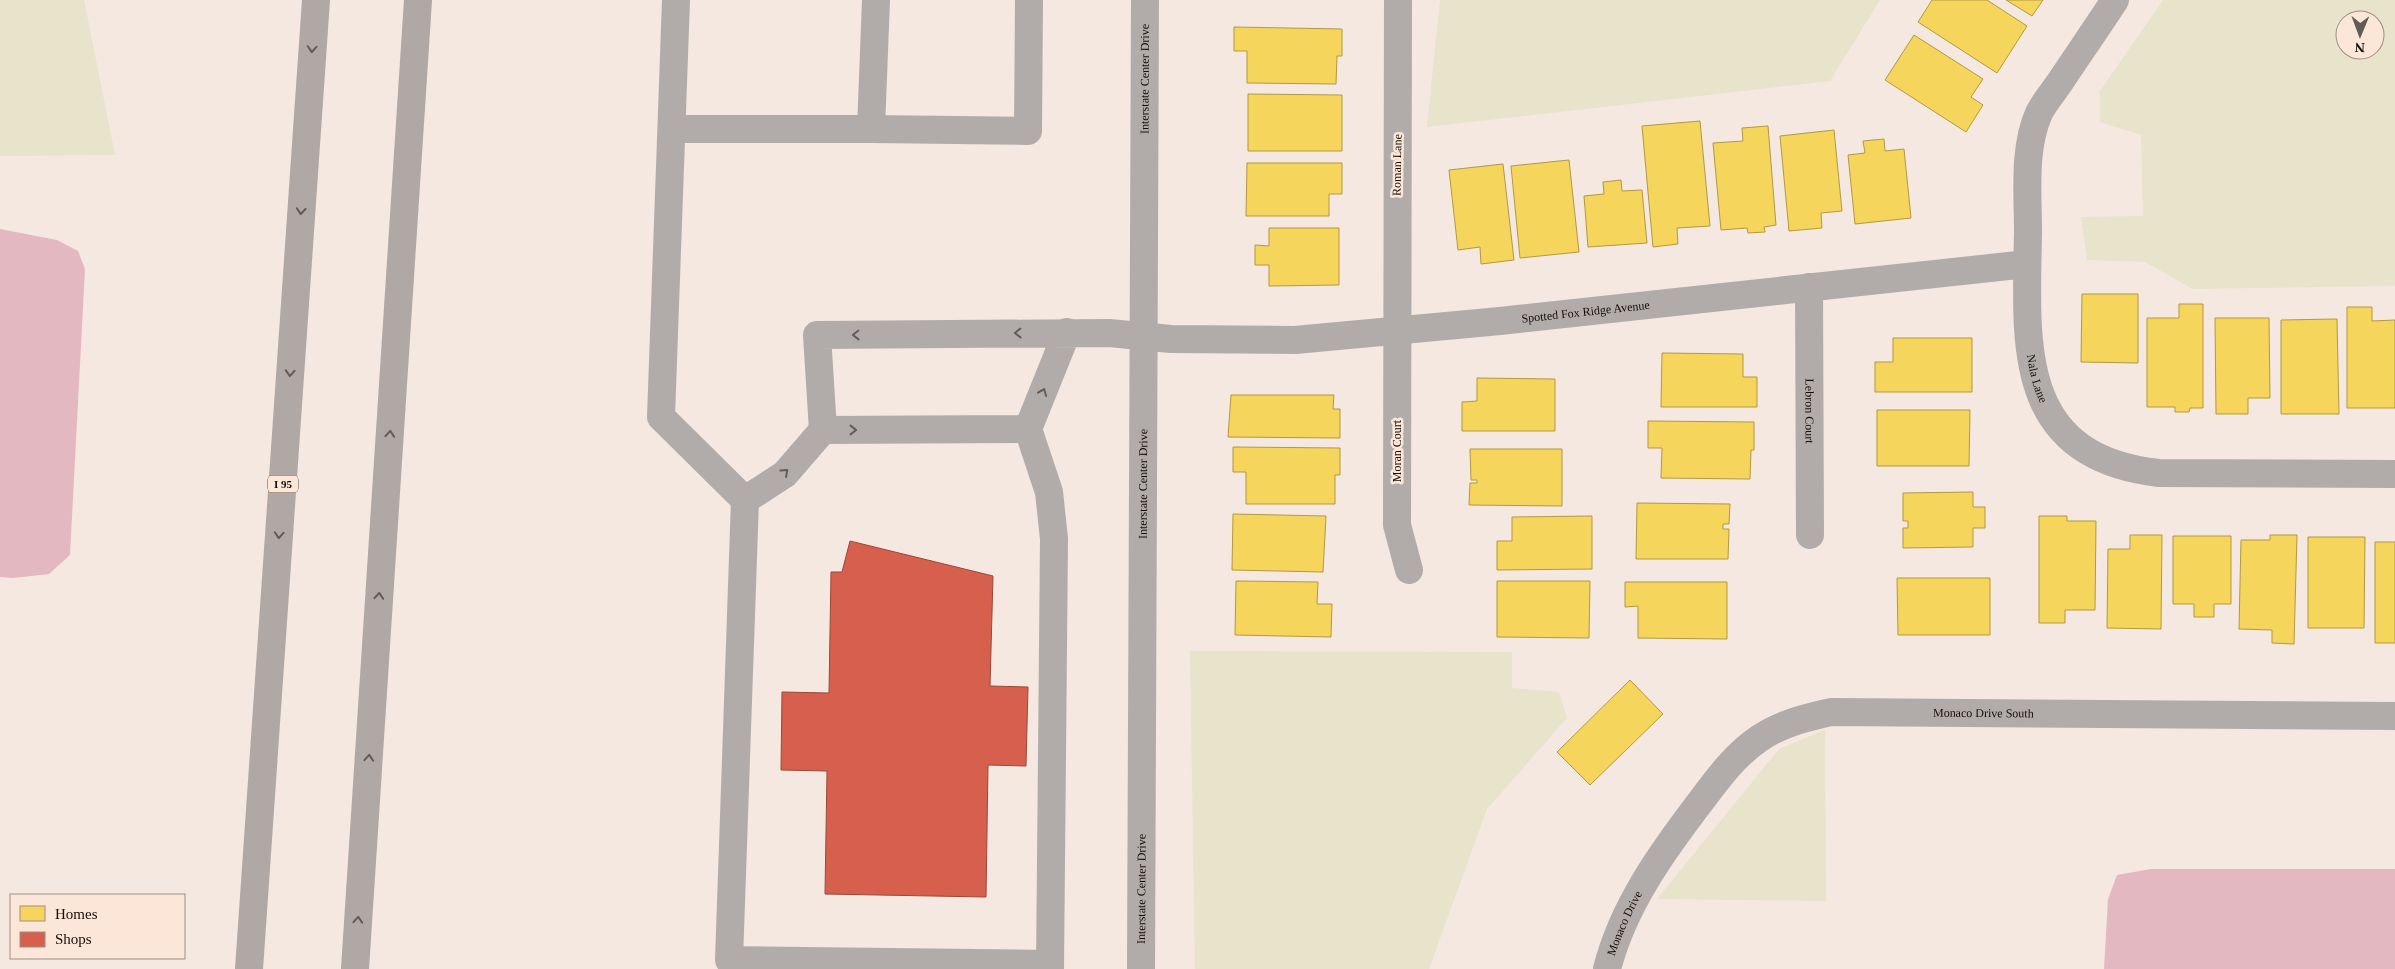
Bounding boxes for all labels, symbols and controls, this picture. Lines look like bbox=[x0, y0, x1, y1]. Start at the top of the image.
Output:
north arrow bbox=[2335, 10, 2385, 60]
street label: Interstate Center Drive bbox=[1137, 24, 1152, 134]
text: N bbox=[2355, 40, 2365, 55]
one-way arrow bbox=[307, 45, 318, 53]
street label: Roman Lane bbox=[1389, 134, 1405, 196]
one-way arrow bbox=[296, 207, 307, 215]
street label: Spotted Fox Ridge Avenue bbox=[1521, 298, 1650, 326]
one-way arrow bbox=[1014, 328, 1022, 338]
one-way arrow bbox=[851, 330, 859, 340]
street label: Nala Lane bbox=[2024, 353, 2050, 405]
one-way arrow bbox=[285, 369, 296, 377]
street label: Lebron Court bbox=[1802, 378, 1817, 444]
one-way arrow bbox=[1037, 388, 1047, 397]
street label: Moran Court bbox=[1390, 419, 1404, 482]
one-way arrow bbox=[849, 425, 857, 435]
street label: Interstate Center Drive bbox=[1136, 429, 1150, 539]
one-way arrow bbox=[384, 430, 395, 438]
one-way arrow bbox=[779, 469, 788, 478]
road number: I 95 bbox=[268, 476, 298, 492]
one-way arrow bbox=[274, 531, 285, 539]
one-way arrow bbox=[374, 592, 385, 600]
street label: Monaco Drive South bbox=[1933, 706, 2034, 720]
one-way arrow bbox=[363, 754, 374, 762]
street label: Interstate Center Drive bbox=[1134, 834, 1149, 944]
street label: Monaco Drive bbox=[1604, 888, 1645, 958]
legend bbox=[10, 894, 185, 959]
text: Homes bbox=[55, 906, 98, 922]
one-way arrow bbox=[353, 916, 364, 924]
text: Shops bbox=[55, 931, 92, 947]

